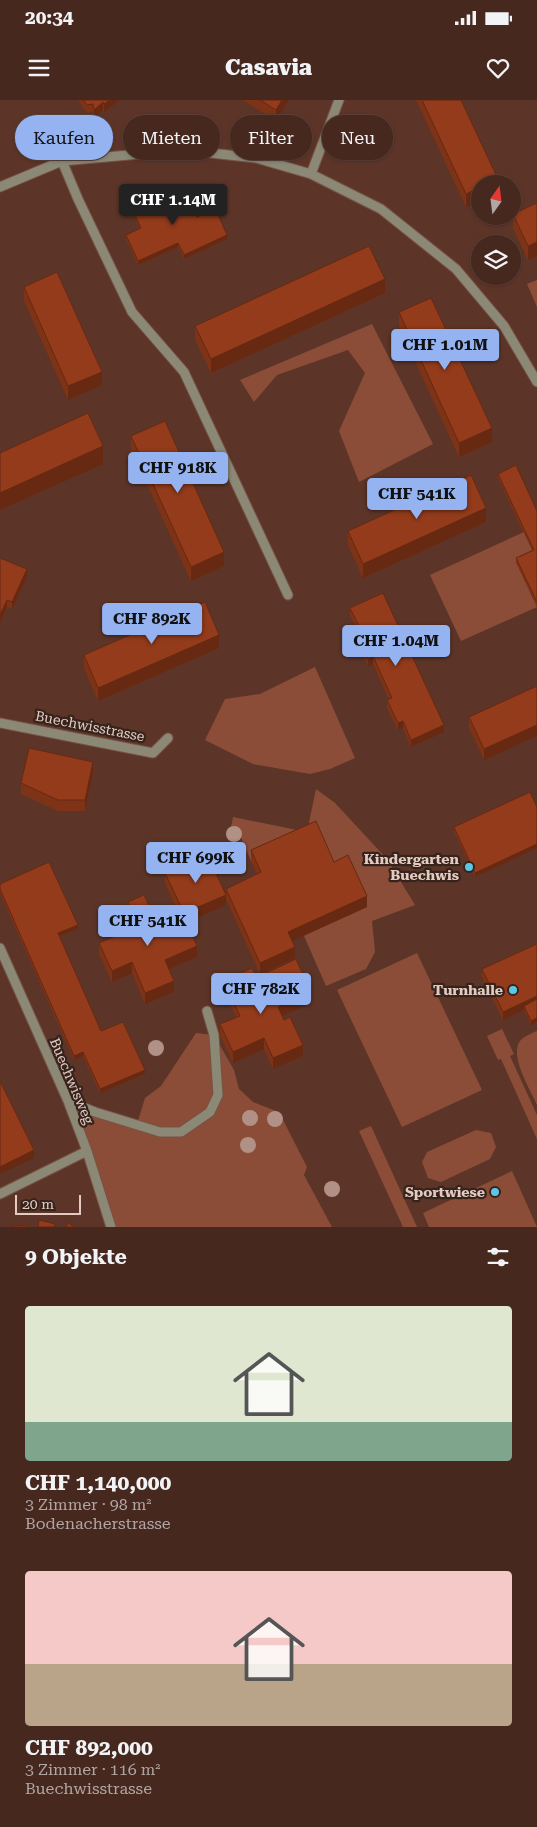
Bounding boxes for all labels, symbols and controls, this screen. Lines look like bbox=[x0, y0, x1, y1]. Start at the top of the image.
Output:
text: 20:34 bbox=[25, 6, 74, 29]
icon: menu bbox=[25, 54, 53, 82]
icon: heart bbox=[484, 54, 512, 82]
text: Casavia bbox=[225, 55, 312, 80]
chip: Kaufen bbox=[15, 115, 113, 160]
chip: Mieten bbox=[123, 115, 220, 160]
chip: Filter bbox=[230, 115, 312, 160]
chip: Neu bbox=[322, 115, 393, 160]
north arrow bbox=[471, 175, 521, 225]
map controls bbox=[471, 175, 521, 285]
pin: CHF 1.14M bbox=[116, 184, 230, 226]
text: CHF 1.14M bbox=[130, 190, 216, 209]
button: layers bbox=[471, 235, 521, 285]
pin: CHF 1.01M bbox=[388, 328, 502, 371]
text: CHF 1.01M bbox=[402, 335, 488, 354]
pin: CHF 918K bbox=[126, 452, 230, 494]
text: CHF 918K bbox=[139, 458, 217, 477]
pin: CHF 541K bbox=[365, 478, 469, 520]
text: CHF 541K bbox=[378, 484, 456, 503]
pin: CHF 892K bbox=[100, 602, 204, 645]
text: CHF 892K bbox=[113, 609, 191, 628]
pin: CHF 1.04M bbox=[339, 624, 453, 667]
text: CHF 1.04M bbox=[353, 631, 439, 650]
street label: Buechwisstrasse bbox=[34, 708, 146, 745]
pin: CHF 699K bbox=[144, 842, 248, 884]
text: CHF 699K bbox=[157, 848, 235, 867]
place label: Kindergarten Buechwis bbox=[364, 851, 460, 883]
marker: Kindergarten Buechwis bbox=[463, 861, 475, 873]
pin: CHF 541K bbox=[96, 904, 200, 947]
text: CHF 541K bbox=[109, 911, 187, 930]
pin: CHF 782K bbox=[209, 972, 313, 1015]
text: CHF 782K bbox=[222, 979, 300, 998]
place label: Turnhalle bbox=[433, 982, 503, 998]
marker: Turnhalle bbox=[507, 984, 519, 996]
street label: Buechwisweg bbox=[47, 1036, 97, 1127]
place label: Sportwiese bbox=[405, 1184, 485, 1200]
marker: Sportwiese bbox=[489, 1186, 501, 1198]
scale bar bbox=[15, 1192, 81, 1215]
text: 20 m bbox=[22, 1196, 54, 1212]
icon: filters bbox=[484, 1243, 512, 1271]
text: 9 Objekte bbox=[25, 1245, 127, 1269]
icon: home bbox=[224, 1339, 314, 1429]
text: CHF 1,140,000 bbox=[25, 1471, 171, 1495]
text: 3 Zimmer · 98 m² bbox=[25, 1495, 152, 1514]
text: Bodenacherstrasse bbox=[25, 1514, 171, 1533]
icon: home bbox=[224, 1604, 314, 1694]
text: CHF 892,000 bbox=[25, 1736, 153, 1760]
text: 3 Zimmer · 116 m² bbox=[25, 1760, 160, 1779]
text: Buechwisstrasse bbox=[25, 1779, 152, 1798]

